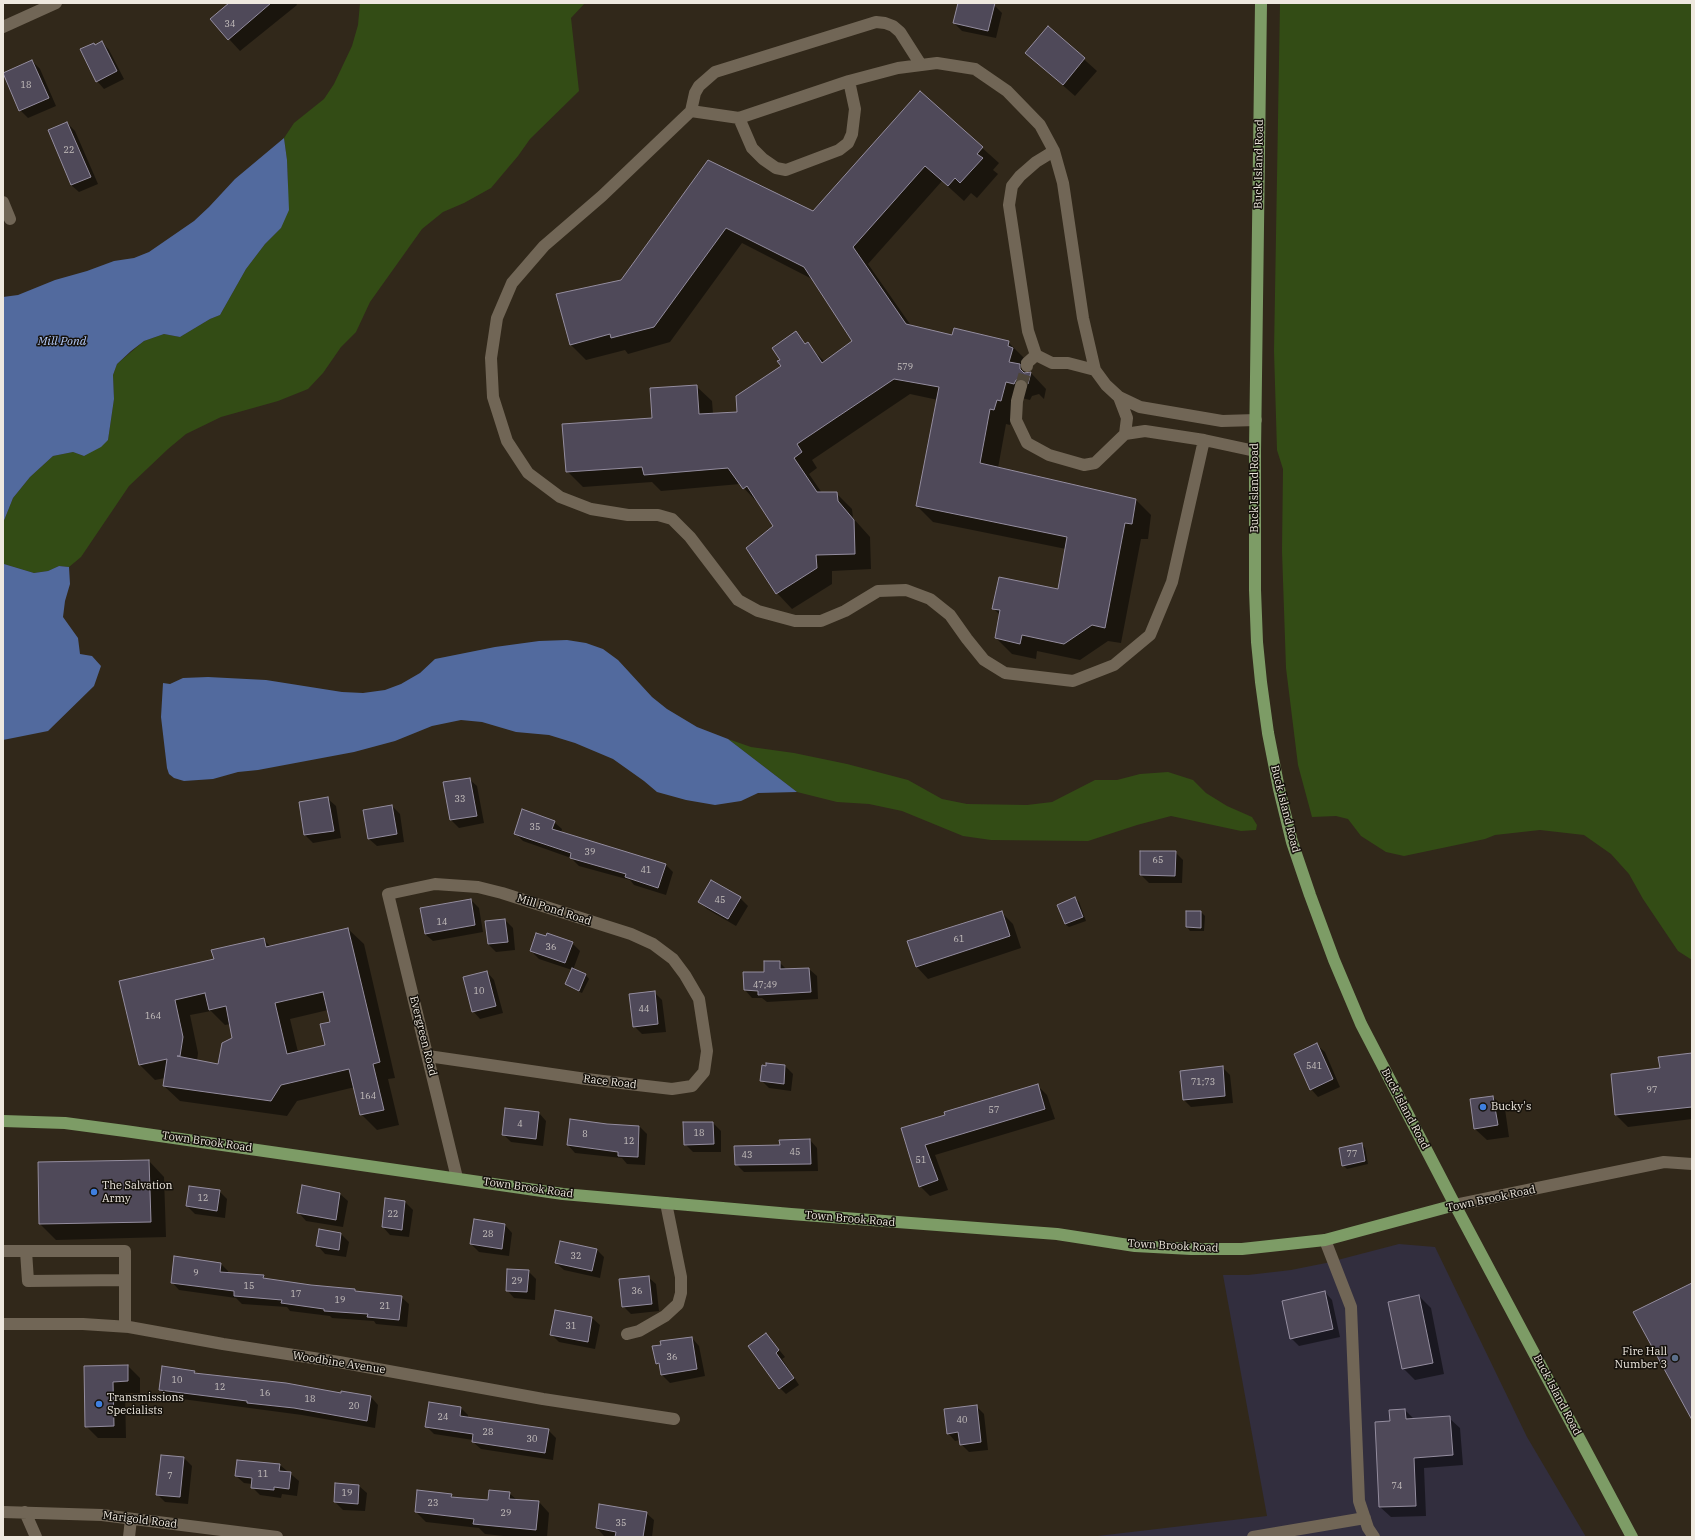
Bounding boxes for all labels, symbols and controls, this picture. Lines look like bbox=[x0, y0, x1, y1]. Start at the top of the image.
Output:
house number: 34 bbox=[225, 19, 235, 29]
house number: 18 bbox=[21, 80, 31, 90]
street label: Buck Island Road bbox=[1252, 119, 1266, 209]
house number: 22 bbox=[64, 145, 74, 155]
water label: Mill Pond bbox=[38, 335, 86, 349]
house number: 579 bbox=[897, 362, 913, 372]
street label: Buck Island Road bbox=[1248, 443, 1262, 533]
street label: Buck Island Road bbox=[1268, 764, 1302, 854]
house number: 33 bbox=[455, 794, 465, 804]
house number: 35 bbox=[530, 822, 540, 832]
house number: 39 bbox=[585, 847, 595, 857]
house number: 65 bbox=[1153, 855, 1163, 865]
house number: 41 bbox=[641, 865, 651, 875]
street label: Mill Pond Road bbox=[515, 892, 593, 928]
house number: 45 bbox=[715, 895, 725, 905]
house number: 14 bbox=[437, 917, 447, 927]
house number: 61 bbox=[954, 934, 964, 944]
house number: 36 bbox=[546, 942, 556, 952]
house number: 47;49 bbox=[753, 980, 777, 990]
house number: 10 bbox=[474, 986, 484, 996]
street label: Evergreen Road bbox=[407, 995, 439, 1077]
house number: 44 bbox=[639, 1004, 649, 1014]
house number: 164 bbox=[145, 1011, 161, 1021]
house number: 541 bbox=[1306, 1061, 1322, 1071]
street label: Buck Island Road bbox=[1378, 1066, 1432, 1152]
street label: Race Road bbox=[583, 1072, 637, 1092]
house number: 71;73 bbox=[1191, 1077, 1215, 1087]
house number: 97 bbox=[1647, 1085, 1657, 1095]
house number: 164 bbox=[360, 1091, 376, 1101]
place label: Bucky's bbox=[1491, 1100, 1531, 1114]
marker: Bucky's bbox=[1478, 1102, 1488, 1112]
house number: 57 bbox=[989, 1105, 999, 1115]
house number: 4 bbox=[517, 1119, 523, 1129]
house number: 18 bbox=[694, 1128, 704, 1138]
street label: Town Brook Road bbox=[161, 1129, 253, 1155]
house number: 8 bbox=[582, 1129, 588, 1139]
house number: 12 bbox=[624, 1136, 634, 1146]
house number: 45 bbox=[790, 1147, 800, 1157]
house number: 77 bbox=[1347, 1149, 1357, 1159]
house number: 43 bbox=[742, 1150, 752, 1160]
house number: 51 bbox=[916, 1155, 926, 1165]
street label: Town Brook Road bbox=[482, 1175, 574, 1201]
place label: The Salvation Army bbox=[102, 1179, 172, 1205]
street label: Town Brook Road bbox=[1445, 1183, 1537, 1215]
marker: The Salvation Army bbox=[89, 1187, 99, 1197]
house number: 12 bbox=[198, 1193, 208, 1203]
street label: Town Brook Road bbox=[804, 1208, 896, 1230]
house number: 22 bbox=[388, 1209, 398, 1219]
house number: 28 bbox=[483, 1229, 493, 1239]
street label: Town Brook Road bbox=[1127, 1237, 1219, 1255]
house number: 32 bbox=[571, 1251, 581, 1261]
house number: 9 bbox=[193, 1268, 199, 1278]
house number: 29 bbox=[512, 1276, 522, 1286]
house number: 15 bbox=[244, 1281, 254, 1291]
house number: 36 bbox=[632, 1286, 642, 1296]
house number: 17 bbox=[291, 1289, 301, 1299]
house number: 19 bbox=[335, 1295, 345, 1305]
house number: 21 bbox=[380, 1301, 390, 1311]
house number: 31 bbox=[566, 1321, 576, 1331]
place label: Fire Hall Number 3 bbox=[1615, 1345, 1667, 1371]
street label: Woodbine Avenue bbox=[292, 1349, 386, 1377]
house number: 36 bbox=[667, 1352, 677, 1362]
street label: Buck Island Road bbox=[1530, 1352, 1584, 1438]
marker: Fire Hall Number 3 bbox=[1670, 1353, 1680, 1363]
house number: 10 bbox=[172, 1375, 182, 1385]
house number: 12 bbox=[215, 1382, 225, 1392]
house number: 16 bbox=[260, 1388, 270, 1398]
place label: Transmissions Specialists bbox=[107, 1391, 184, 1417]
house number: 18 bbox=[305, 1394, 315, 1404]
marker: Transmissions Specialists bbox=[94, 1399, 104, 1409]
house number: 20 bbox=[349, 1401, 359, 1411]
house number: 24 bbox=[438, 1412, 448, 1422]
house number: 40 bbox=[957, 1415, 967, 1425]
house number: 28 bbox=[483, 1427, 493, 1437]
house number: 30 bbox=[527, 1434, 537, 1444]
house number: 11 bbox=[258, 1469, 268, 1479]
house number: 7 bbox=[167, 1471, 173, 1481]
house number: 74 bbox=[1392, 1481, 1402, 1491]
house number: 19 bbox=[342, 1488, 352, 1498]
house number: 23 bbox=[428, 1498, 438, 1508]
house number: 29 bbox=[501, 1508, 511, 1518]
street label: Marigold Road bbox=[102, 1509, 178, 1531]
house number: 35 bbox=[616, 1518, 626, 1528]

